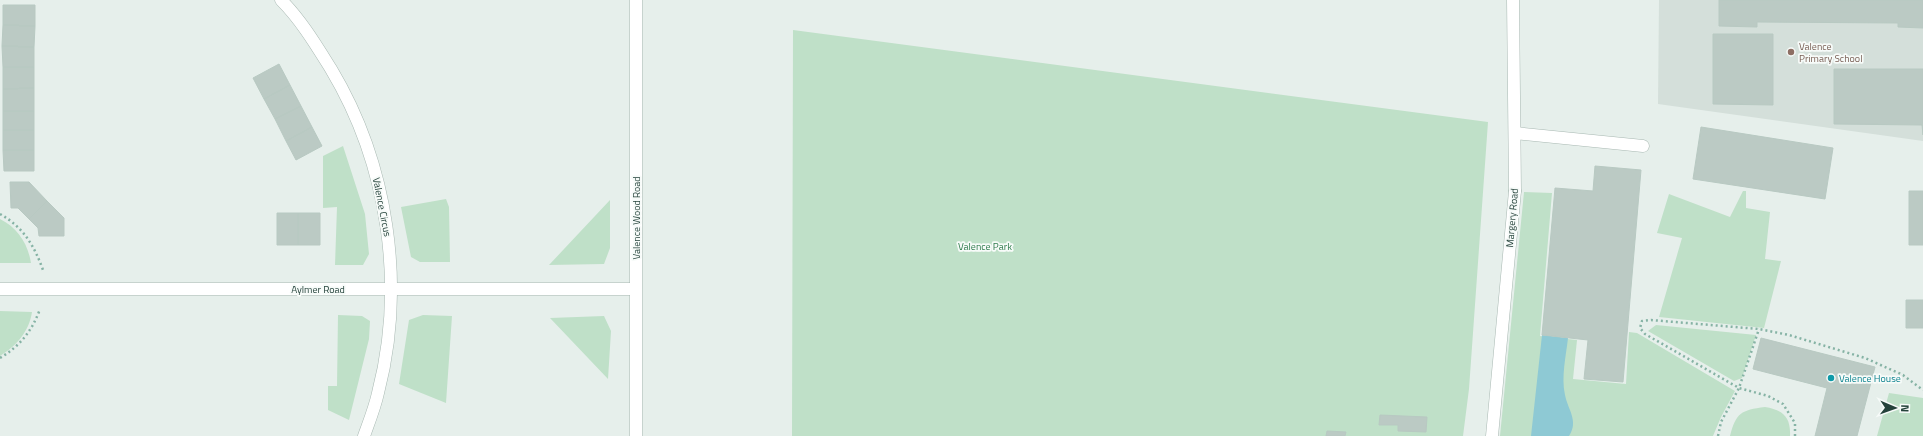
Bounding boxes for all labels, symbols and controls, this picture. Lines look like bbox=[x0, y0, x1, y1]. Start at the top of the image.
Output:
place label: Valence Primary School bbox=[1799, 39, 1862, 66]
marker: Valence Primary School bbox=[1786, 47, 1796, 57]
street label: Valence Circus bbox=[369, 176, 395, 238]
street label: Valence Wood Road bbox=[629, 176, 644, 260]
street label: Margery Road bbox=[1502, 188, 1522, 248]
park label: Valence Park bbox=[958, 239, 1012, 254]
street label: Aylmer Road bbox=[291, 282, 345, 297]
place label: Valence House bbox=[1839, 371, 1901, 386]
marker: Valence House bbox=[1826, 373, 1836, 383]
north arrow bbox=[1875, 388, 1915, 428]
text: N bbox=[1897, 404, 1913, 412]

